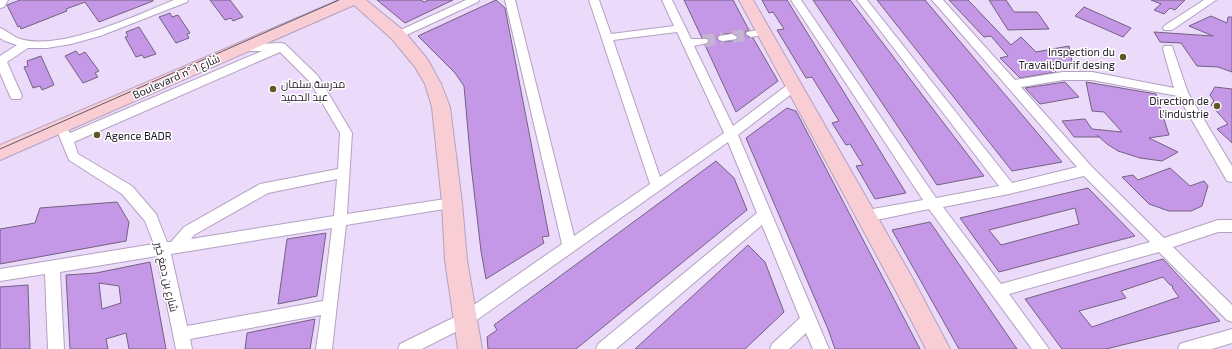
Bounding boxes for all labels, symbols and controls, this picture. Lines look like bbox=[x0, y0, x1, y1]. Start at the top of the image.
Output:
place label: Inspection du Travail;Durif desing bbox=[1019, 45, 1115, 71]
street label: Boulevard n° شارع 1 bbox=[130, 51, 223, 103]
marker: Inspection du Travail;Durif desing bbox=[1118, 52, 1128, 62]
place label: مدرسة سلمان عبد الحميد bbox=[281, 77, 345, 103]
marker: مدرسة سلمان عبد الحميد bbox=[268, 84, 278, 94]
place label: Direction de l'industrie bbox=[1149, 94, 1209, 120]
marker: Direction de l'industrie bbox=[1212, 101, 1222, 111]
place label: Agence BADR bbox=[105, 129, 172, 142]
marker: Agence BADR bbox=[92, 130, 102, 140]
street label: شارع بن دمغ خير bbox=[150, 240, 181, 314]

